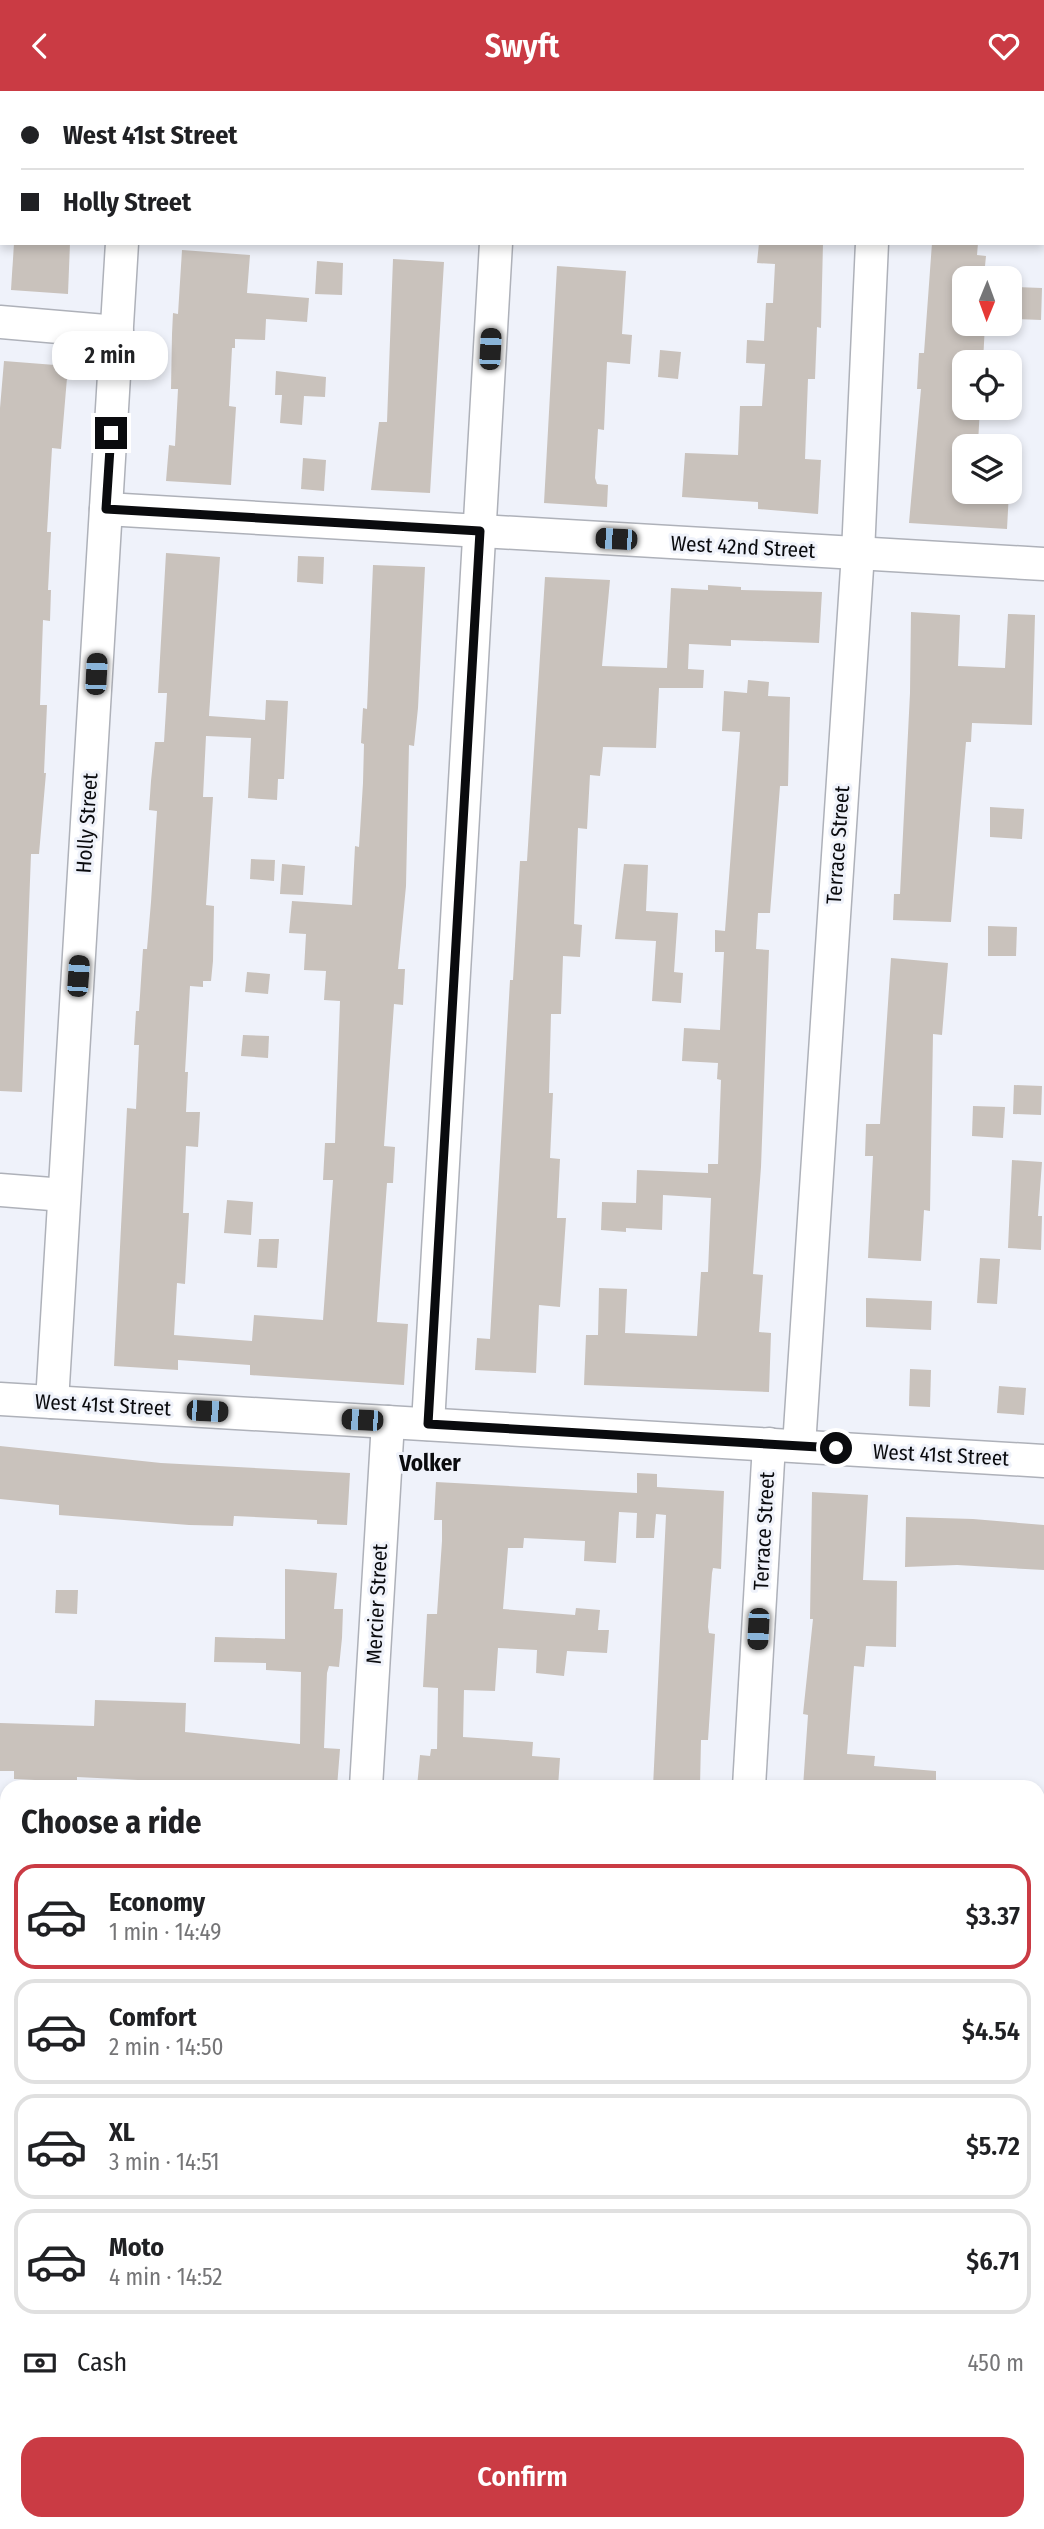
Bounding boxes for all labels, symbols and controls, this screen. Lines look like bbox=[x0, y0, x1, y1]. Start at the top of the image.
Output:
icon: back bbox=[21, 27, 59, 65]
text: Swyft bbox=[485, 27, 559, 65]
icon: heart bbox=[985, 27, 1023, 65]
text: West 41st Street bbox=[63, 120, 237, 151]
text: Holly Street bbox=[63, 187, 191, 218]
north arrow bbox=[952, 266, 1022, 336]
map controls bbox=[952, 266, 1022, 504]
car bbox=[479, 327, 502, 371]
callout: 2 min bbox=[53, 331, 169, 381]
text: 2 min bbox=[84, 341, 136, 369]
button: locate bbox=[952, 350, 1022, 420]
route end bbox=[95, 417, 127, 449]
button: layers bbox=[952, 434, 1022, 504]
car bbox=[595, 527, 638, 551]
street label: West 42nd Street bbox=[670, 530, 816, 564]
car bbox=[85, 652, 108, 696]
street label: Holly Street bbox=[71, 772, 103, 874]
street label: Terrace Street bbox=[821, 785, 855, 905]
car bbox=[67, 954, 90, 998]
street label: West 41st Street bbox=[34, 1388, 172, 1422]
car bbox=[186, 1399, 229, 1423]
car bbox=[341, 1408, 384, 1432]
route start bbox=[820, 1432, 852, 1464]
street label: West 41st Street bbox=[872, 1438, 1010, 1472]
district label: Volker bbox=[398, 1449, 461, 1477]
street label: Terrace Street bbox=[748, 1471, 780, 1591]
street label: Mercier Street bbox=[361, 1543, 393, 1665]
car bbox=[747, 1607, 770, 1651]
text: Choose a ride bbox=[21, 1803, 202, 1841]
icon: car bbox=[25, 1885, 88, 1948]
text: Economy bbox=[109, 1887, 205, 1918]
text: $3.37 bbox=[966, 1901, 1020, 1932]
text: 1 min · 14:49 bbox=[109, 1918, 221, 1946]
icon: car bbox=[25, 2000, 88, 2063]
text: Comfort bbox=[109, 2002, 197, 2033]
text: $4.54 bbox=[962, 2016, 1020, 2047]
text: 2 min · 14:50 bbox=[109, 2033, 223, 2061]
icon: car bbox=[25, 2115, 88, 2178]
text: XL bbox=[109, 2117, 135, 2148]
text: $5.72 bbox=[966, 2131, 1020, 2162]
text: 3 min · 14:51 bbox=[109, 2148, 220, 2176]
icon: car bbox=[25, 2230, 88, 2293]
text: Moto bbox=[109, 2232, 164, 2263]
text: $6.71 bbox=[966, 2246, 1020, 2277]
text: 4 min · 14:52 bbox=[109, 2263, 222, 2291]
icon: cash bbox=[21, 2344, 59, 2382]
text: Cash bbox=[77, 2347, 127, 2378]
text: 450 m bbox=[967, 2349, 1024, 2377]
button: Confirm bbox=[21, 2437, 1024, 2517]

